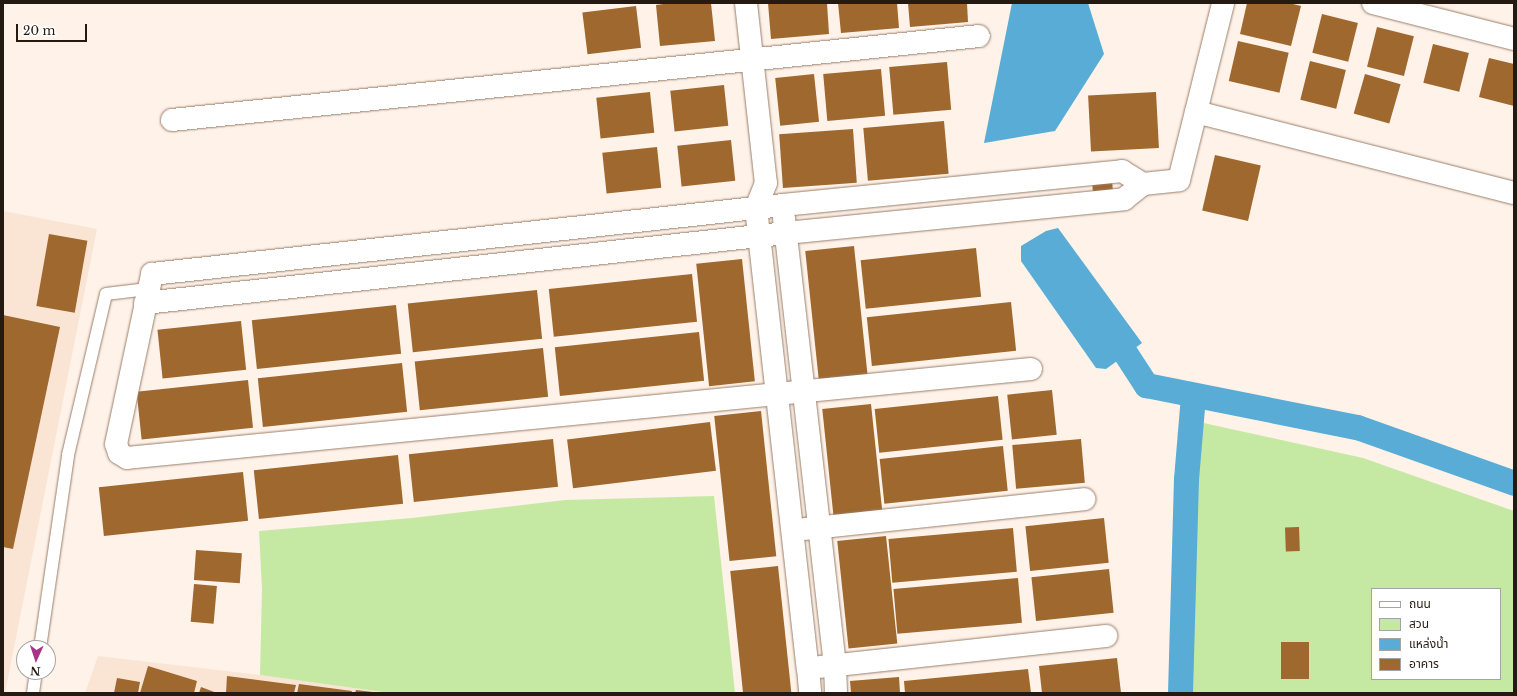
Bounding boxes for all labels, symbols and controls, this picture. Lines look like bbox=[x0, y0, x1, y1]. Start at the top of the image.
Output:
scale bar bbox=[18, 16, 89, 42]
text: 20 m bbox=[23, 23, 55, 38]
legend bbox=[1371, 588, 1501, 680]
text: ถนน bbox=[1409, 596, 1431, 611]
text: สวน bbox=[1409, 616, 1429, 631]
text: แหล่งน้ำ bbox=[1409, 636, 1448, 651]
north arrow bbox=[16, 640, 56, 680]
text: อาคาร bbox=[1409, 656, 1439, 671]
text: N bbox=[30, 664, 41, 678]

